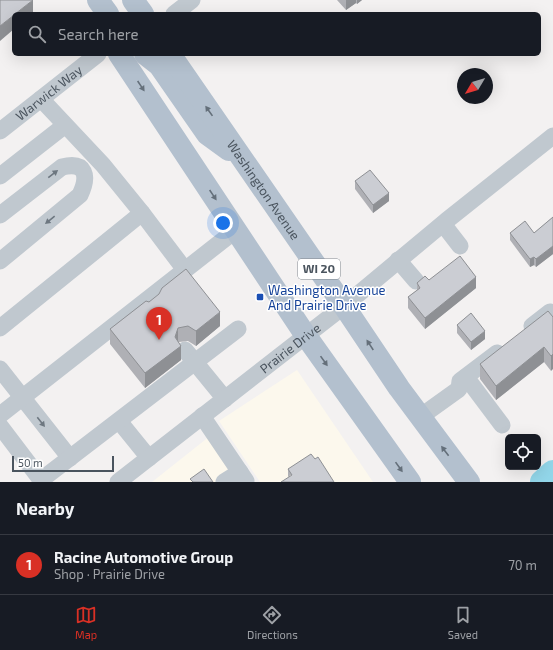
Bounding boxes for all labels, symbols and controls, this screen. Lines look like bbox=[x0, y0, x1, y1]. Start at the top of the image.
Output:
search box bbox=[12, 12, 541, 56]
icon: search bbox=[26, 23, 48, 45]
text: Search here bbox=[58, 25, 139, 43]
street label: Warwick Way bbox=[12, 62, 85, 124]
north arrow bbox=[457, 68, 493, 104]
one-way arrow bbox=[137, 81, 144, 92]
one-way arrow bbox=[205, 105, 213, 116]
street label: Washington Avenue bbox=[224, 137, 304, 243]
one-way arrow bbox=[47, 170, 58, 178]
one-way arrow bbox=[209, 189, 216, 201]
your location bbox=[213, 213, 233, 233]
one-way arrow bbox=[45, 215, 56, 224]
road number: WI 20 bbox=[298, 259, 340, 279]
place label: Washington Avenue And Prairie Drive bbox=[268, 282, 386, 313]
marker: Washington Avenue And Prairie Drive bbox=[255, 292, 265, 302]
pin: 1 bbox=[146, 307, 172, 340]
street label: Prairie Drive bbox=[256, 319, 324, 377]
one-way arrow bbox=[366, 340, 374, 350]
one-way arrow bbox=[320, 356, 328, 366]
one-way arrow bbox=[37, 416, 46, 427]
map controls bbox=[505, 434, 541, 470]
button: locate bbox=[505, 434, 541, 470]
one-way arrow bbox=[441, 445, 449, 456]
scale bar bbox=[12, 454, 114, 473]
text: 50 m bbox=[18, 456, 43, 469]
one-way arrow bbox=[395, 462, 403, 472]
text: Nearby bbox=[16, 498, 74, 518]
text: Racine Automotive Group bbox=[54, 548, 233, 566]
text: 1 bbox=[26, 557, 32, 573]
text: 70 m bbox=[508, 557, 537, 573]
text: Shop · Prairie Drive bbox=[54, 566, 165, 582]
tab: Map bbox=[75, 604, 97, 641]
tab: Directions bbox=[247, 604, 298, 641]
tab: Saved bbox=[448, 604, 478, 641]

